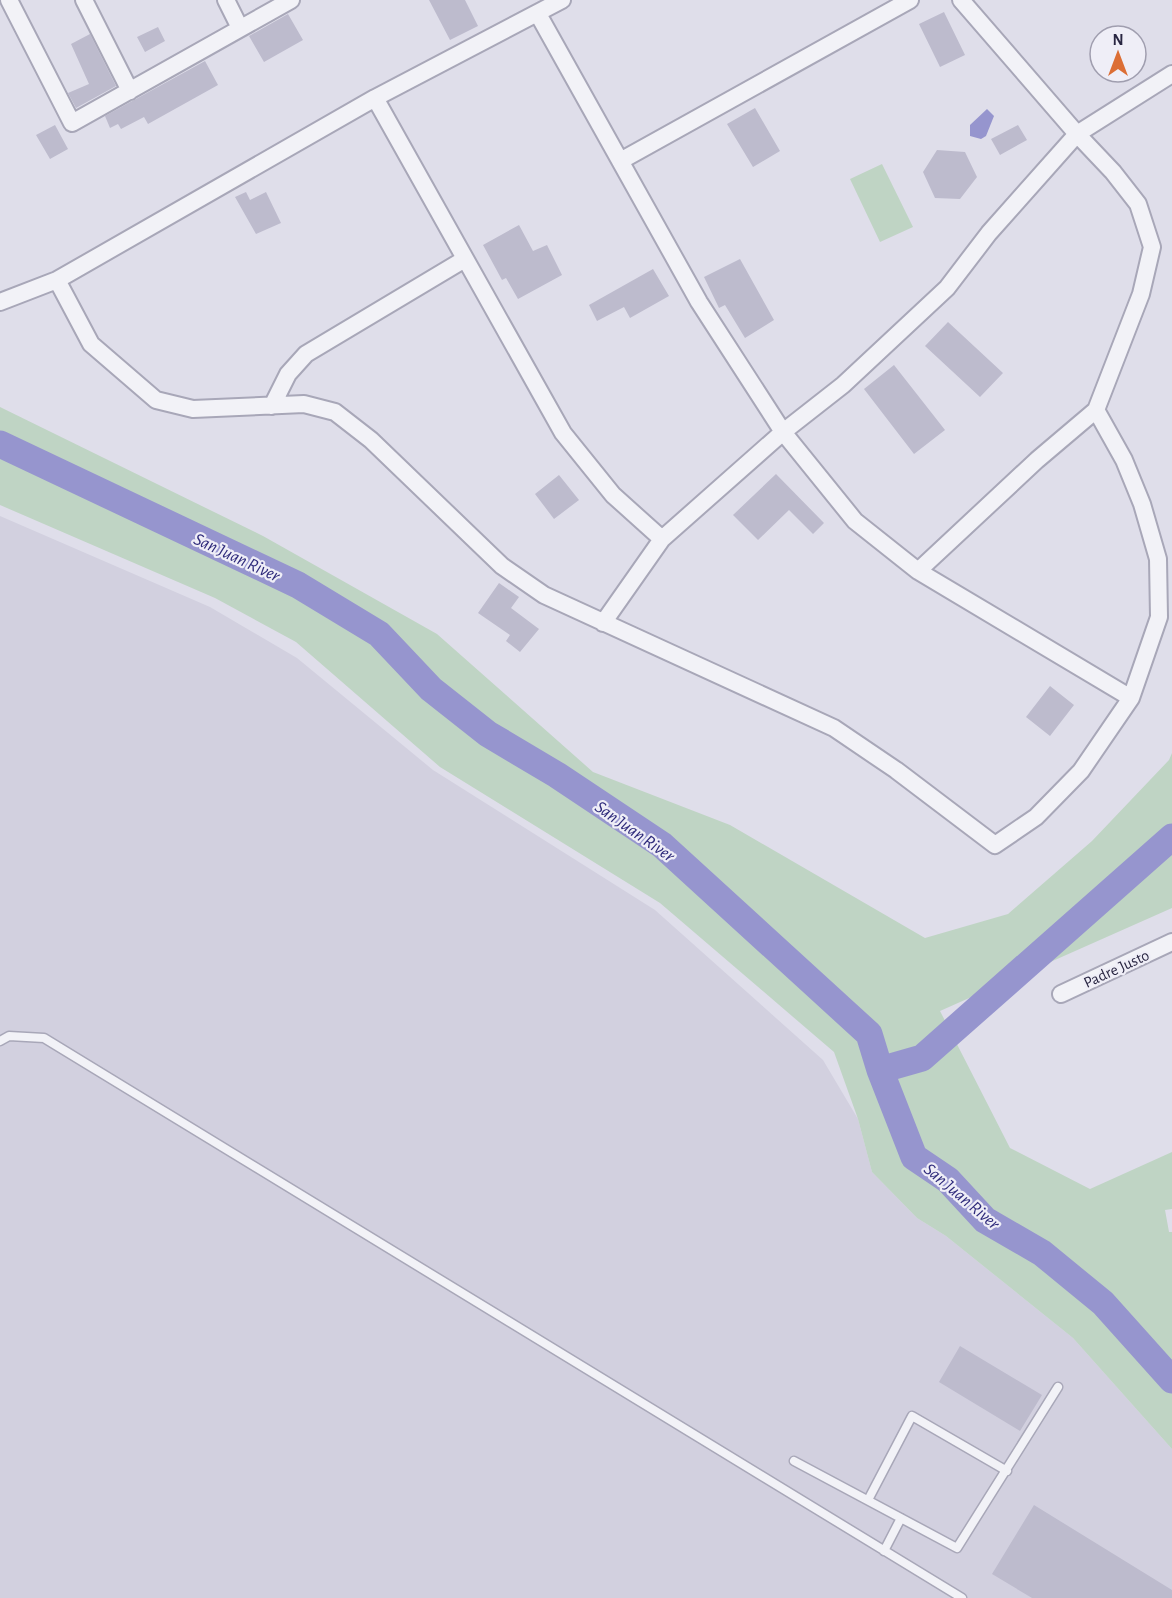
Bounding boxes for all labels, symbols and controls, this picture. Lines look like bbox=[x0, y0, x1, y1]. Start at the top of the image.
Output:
north arrow bbox=[1088, 24, 1148, 84]
text: N bbox=[1112, 32, 1124, 48]
water label: San Juan River bbox=[191, 530, 283, 586]
water label: San Juan River bbox=[591, 798, 678, 866]
street label: Padre Justo bbox=[1081, 947, 1152, 991]
water label: San Juan River bbox=[920, 1160, 1003, 1234]

